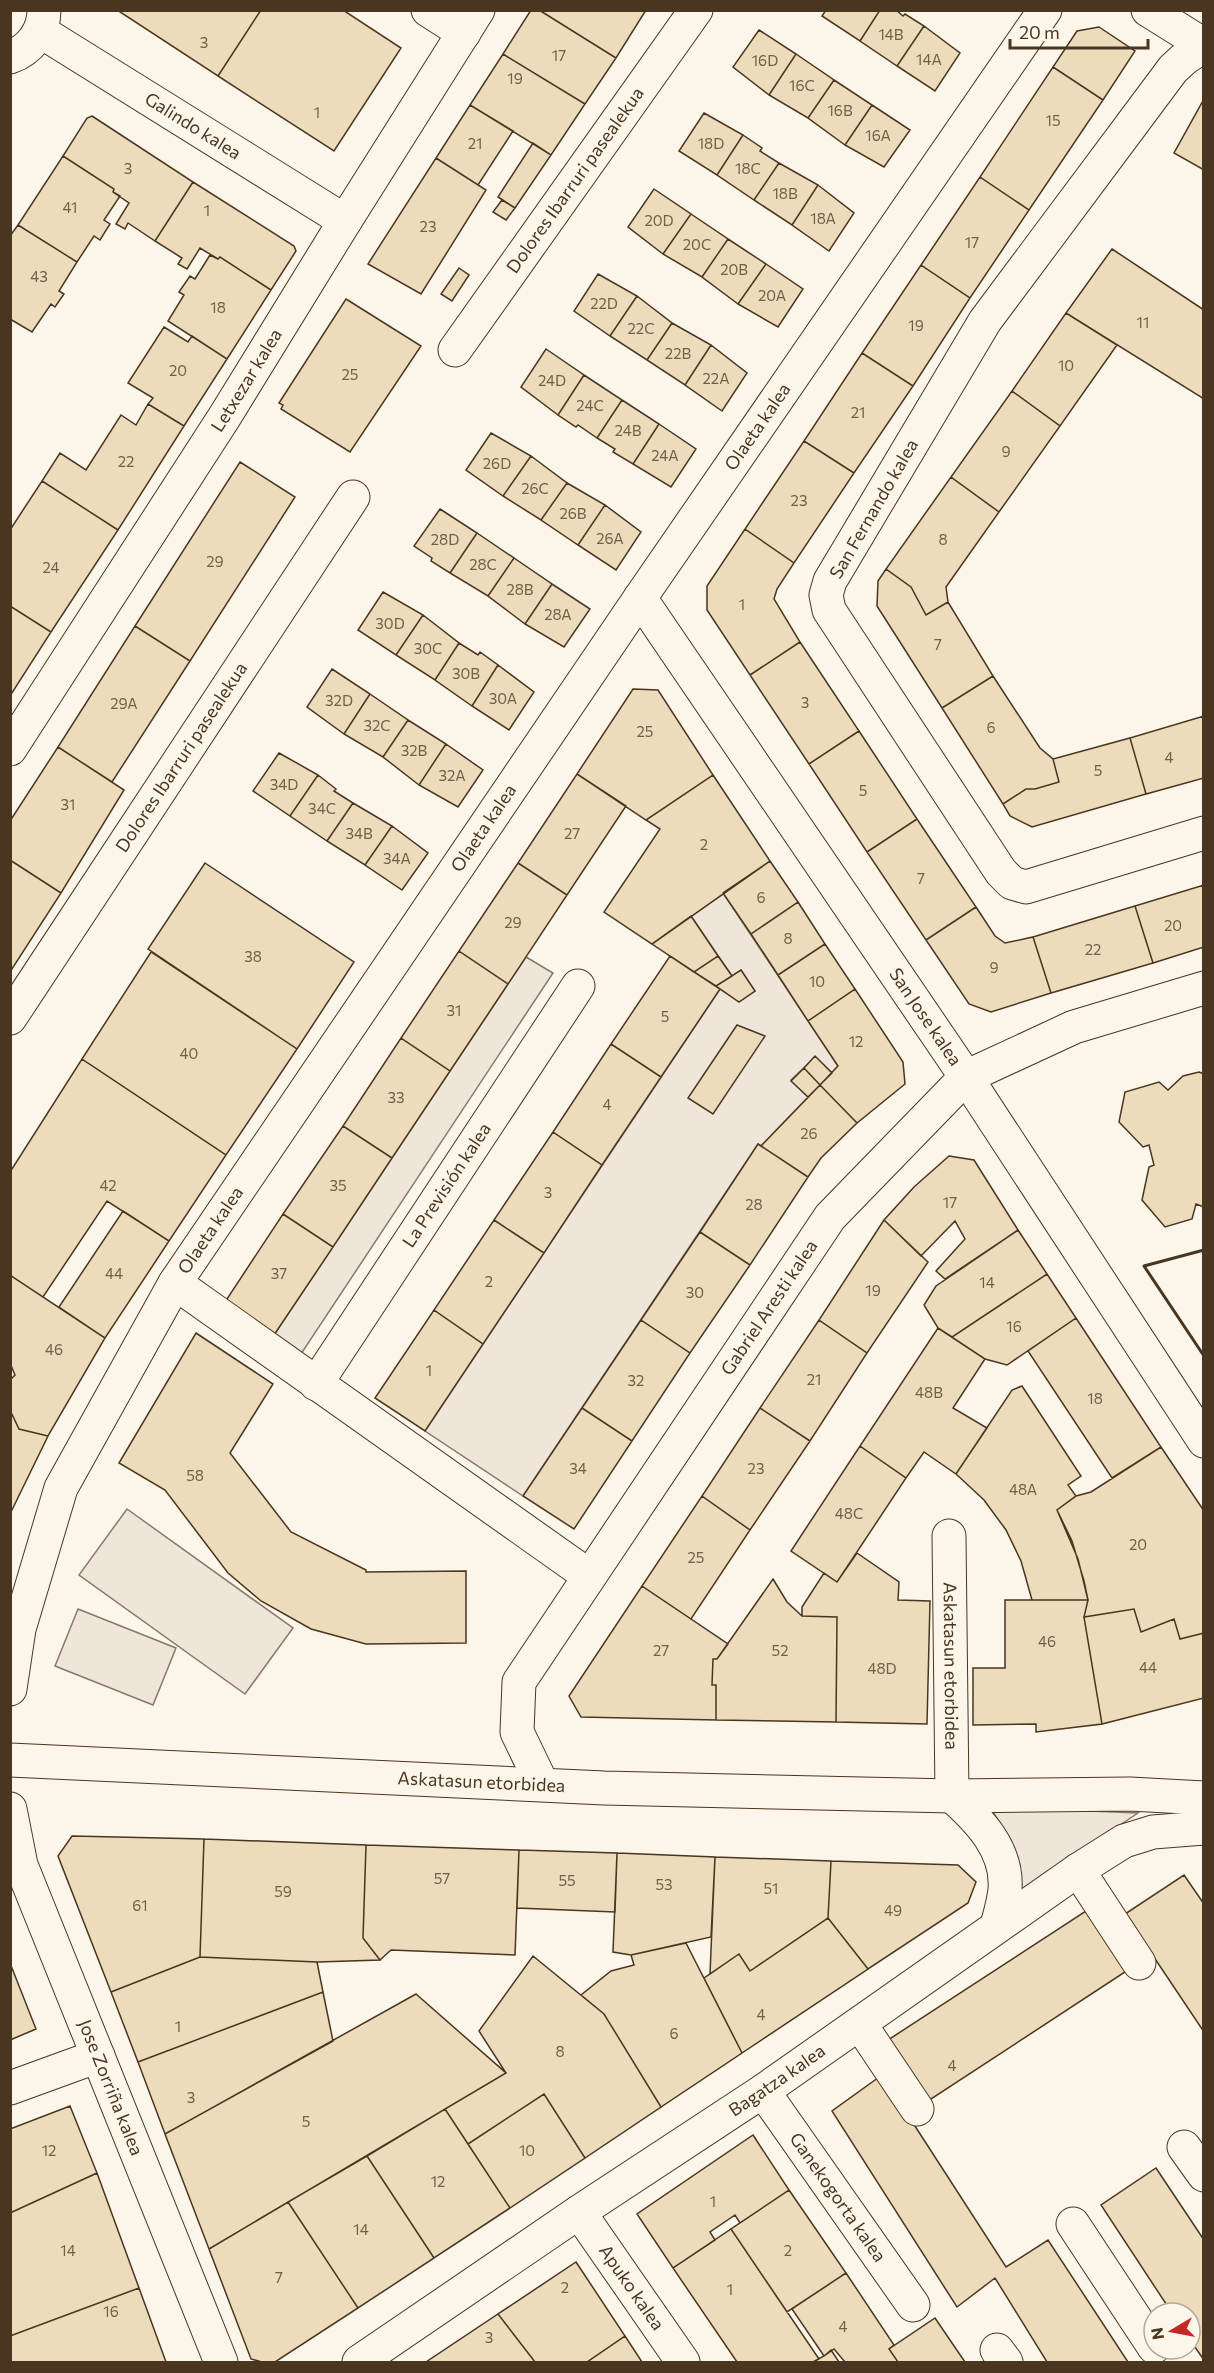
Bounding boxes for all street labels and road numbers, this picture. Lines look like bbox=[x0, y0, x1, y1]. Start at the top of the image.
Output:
street label: Dolores Ibarruri pasealekua bbox=[501, 82, 648, 277]
street label: Galindo kalea bbox=[141, 87, 246, 164]
street label: Letxezar kalea bbox=[206, 324, 286, 436]
street label: Olaeta kalea bbox=[719, 379, 795, 474]
street label: San Fernando kalea bbox=[824, 435, 922, 582]
street label: Dolores Ibarruri pasealekua bbox=[110, 658, 251, 856]
street label: Olaeta kalea bbox=[445, 780, 520, 876]
street label: San Jose kalea bbox=[885, 963, 967, 1070]
street label: La Previsión kalea bbox=[397, 1118, 495, 1251]
street label: Olaeta kalea bbox=[172, 1182, 247, 1278]
street label: Gabriel Aresti kalea bbox=[715, 1235, 821, 1379]
street label: Askatasun etorbidea bbox=[940, 1582, 963, 1750]
street label: Askatasun etorbidea bbox=[397, 1766, 566, 1796]
street label: Jose Zorriña kalea bbox=[74, 2016, 149, 2158]
street label: Bagatza kalea bbox=[724, 2039, 829, 2121]
street label: Ganekogorta kalea bbox=[785, 2128, 891, 2266]
street label: Apuko kalea bbox=[595, 2240, 670, 2334]

